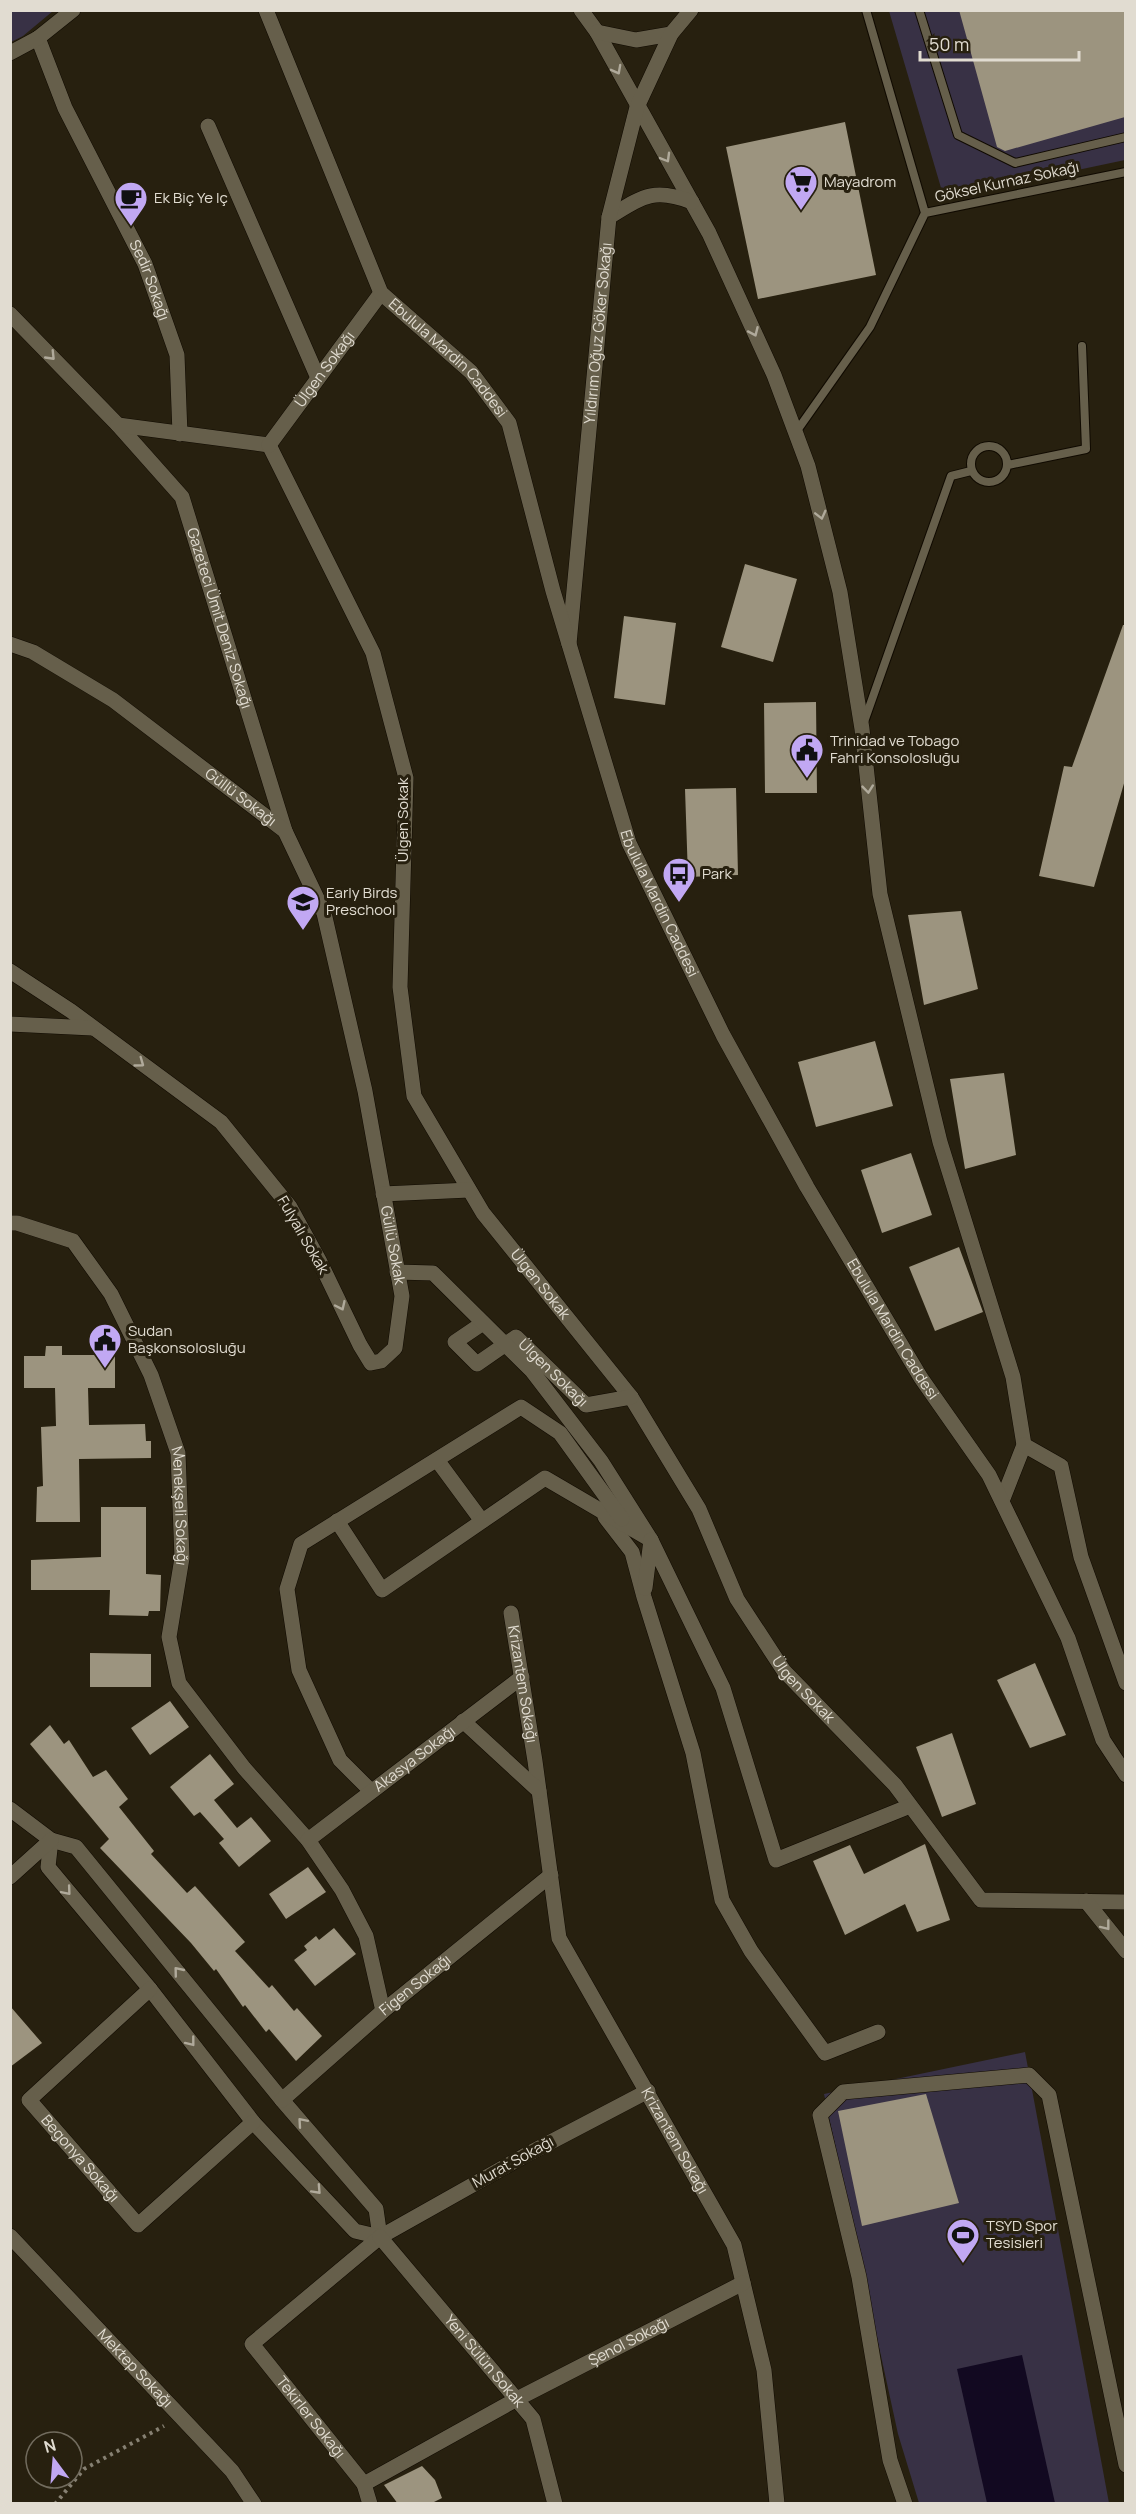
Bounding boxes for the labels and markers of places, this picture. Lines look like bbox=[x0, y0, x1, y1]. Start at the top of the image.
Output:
supermarket icon: Mayadrom bbox=[783, 164, 819, 211]
place label: Mayadrom bbox=[824, 171, 896, 192]
cafe icon: Ek Biç Ye Iç bbox=[113, 180, 149, 227]
place label: Ek Biç Ye Iç bbox=[154, 187, 228, 208]
place label: Trinidad ve Tobago Fahri Konsolosluğu bbox=[830, 730, 960, 768]
public building icon: Trinidad ve Tobago Fahri Konsolosluğu bbox=[789, 732, 825, 779]
bus stop icon: Park bbox=[661, 856, 697, 903]
place label: Park bbox=[702, 863, 732, 884]
place label: Early Birds Preschool bbox=[326, 882, 398, 920]
school or university icon: Early Birds Preschool bbox=[285, 884, 321, 931]
place label: Sudan Başkonsolosluğu bbox=[128, 1320, 246, 1358]
public building icon: Sudan Başkonsolosluğu bbox=[87, 1322, 123, 1369]
place label: TSYD Spor Tesisleri bbox=[986, 2215, 1058, 2253]
sports icon: TSYD Spor Tesisleri bbox=[945, 2217, 981, 2264]

